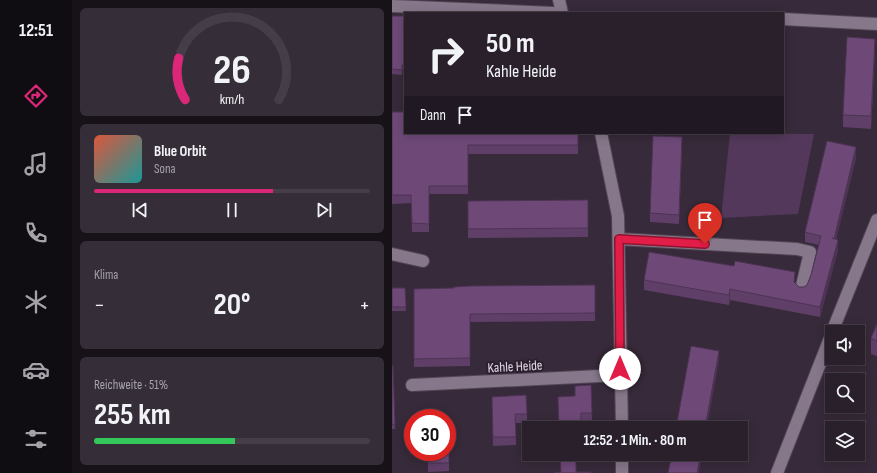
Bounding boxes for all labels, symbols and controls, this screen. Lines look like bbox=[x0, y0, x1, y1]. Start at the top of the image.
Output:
text: 12:51 bbox=[19, 20, 53, 41]
text: 50 m bbox=[486, 27, 535, 60]
icon: right bbox=[420, 28, 472, 80]
text: 26 bbox=[213, 46, 251, 95]
text: Kahle Heide bbox=[486, 61, 557, 82]
icon: directions bbox=[22, 82, 50, 110]
text: km/h bbox=[220, 91, 244, 108]
icon: arrive bbox=[454, 104, 476, 126]
text: Dann bbox=[420, 106, 446, 125]
text: Blue Orbit bbox=[154, 142, 206, 161]
icon: music bbox=[22, 150, 50, 178]
text: Sona bbox=[154, 161, 176, 177]
icon: previous bbox=[129, 199, 151, 221]
icon: pause bbox=[221, 199, 243, 221]
icon: next bbox=[313, 199, 335, 221]
pin bbox=[688, 203, 722, 244]
icon: arrive bbox=[694, 209, 716, 231]
icon: phone bbox=[22, 219, 50, 247]
text: Klima bbox=[94, 267, 118, 283]
text: 20° bbox=[214, 287, 250, 323]
icon: climate bbox=[22, 288, 50, 316]
text: − bbox=[94, 292, 105, 319]
text: + bbox=[359, 292, 370, 319]
map controls bbox=[825, 325, 865, 461]
button: sound bbox=[825, 325, 865, 365]
position arrow bbox=[599, 348, 641, 390]
icon: car bbox=[22, 356, 50, 384]
street label: Kahle Heide bbox=[487, 357, 543, 376]
button: search bbox=[825, 373, 865, 413]
text: Reichweite · 51% bbox=[94, 377, 168, 393]
text: 255 km bbox=[94, 397, 171, 433]
speed limit sign: 30 bbox=[404, 409, 456, 461]
button: layers bbox=[825, 421, 865, 461]
icon: filters bbox=[22, 425, 50, 453]
text: 12:52 · 1 Min. · 80 m bbox=[584, 431, 687, 450]

